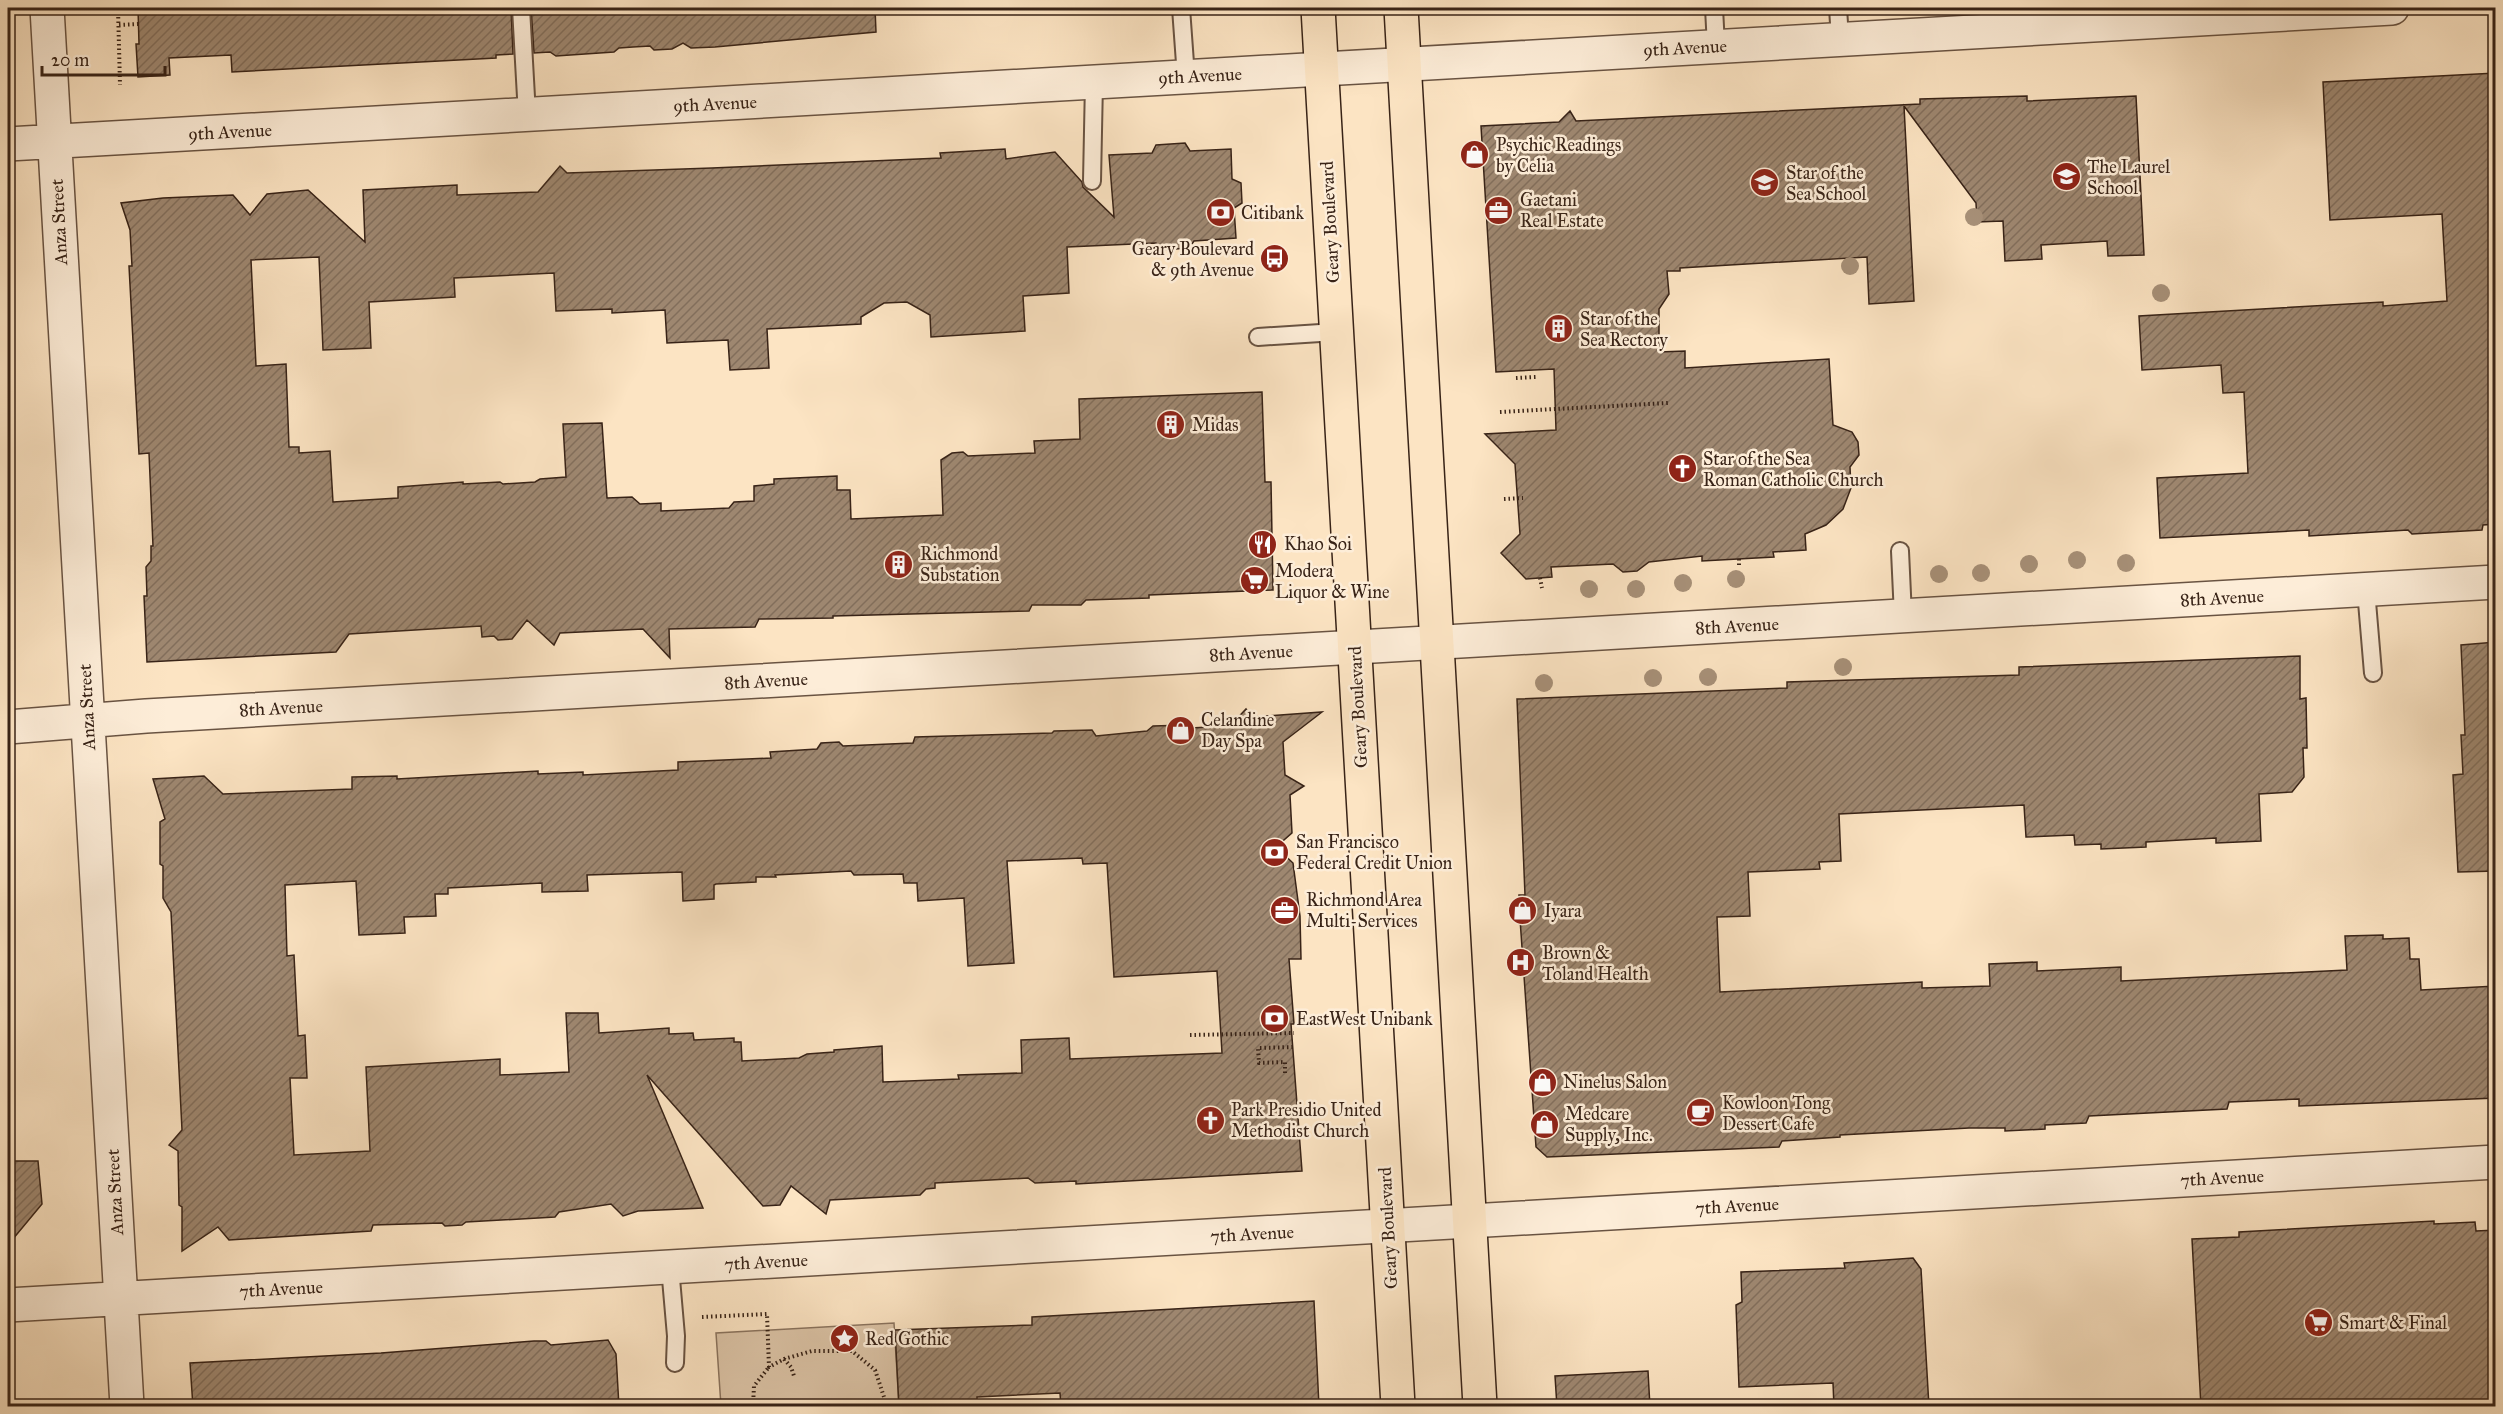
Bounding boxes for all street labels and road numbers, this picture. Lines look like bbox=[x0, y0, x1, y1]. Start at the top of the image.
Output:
street label: 9th Avenue bbox=[1642, 35, 1728, 61]
street label: 9th Avenue bbox=[1157, 63, 1243, 89]
street label: 9th Avenue bbox=[672, 91, 758, 117]
street label: 9th Avenue bbox=[187, 119, 273, 145]
street label: Geary Boulevard bbox=[1316, 160, 1344, 284]
street label: Anza Street bbox=[46, 178, 72, 267]
street label: 8th Avenue bbox=[2180, 585, 2264, 611]
street label: 8th Avenue bbox=[1695, 613, 1779, 639]
street label: 8th Avenue bbox=[1209, 640, 1293, 666]
street label: Geary Boulevard bbox=[1344, 645, 1372, 769]
street label: Anza Street bbox=[74, 663, 100, 752]
street label: 8th Avenue bbox=[724, 668, 808, 694]
street label: 8th Avenue bbox=[239, 695, 323, 721]
street label: Anza Street bbox=[102, 1148, 128, 1237]
street label: 7th Avenue bbox=[2180, 1165, 2264, 1191]
street label: Geary Boulevard bbox=[1374, 1166, 1402, 1290]
street label: 7th Avenue bbox=[1695, 1193, 1779, 1219]
street label: 7th Avenue bbox=[1210, 1221, 1294, 1247]
street label: 7th Avenue bbox=[724, 1249, 808, 1275]
street label: 7th Avenue bbox=[239, 1276, 323, 1302]

